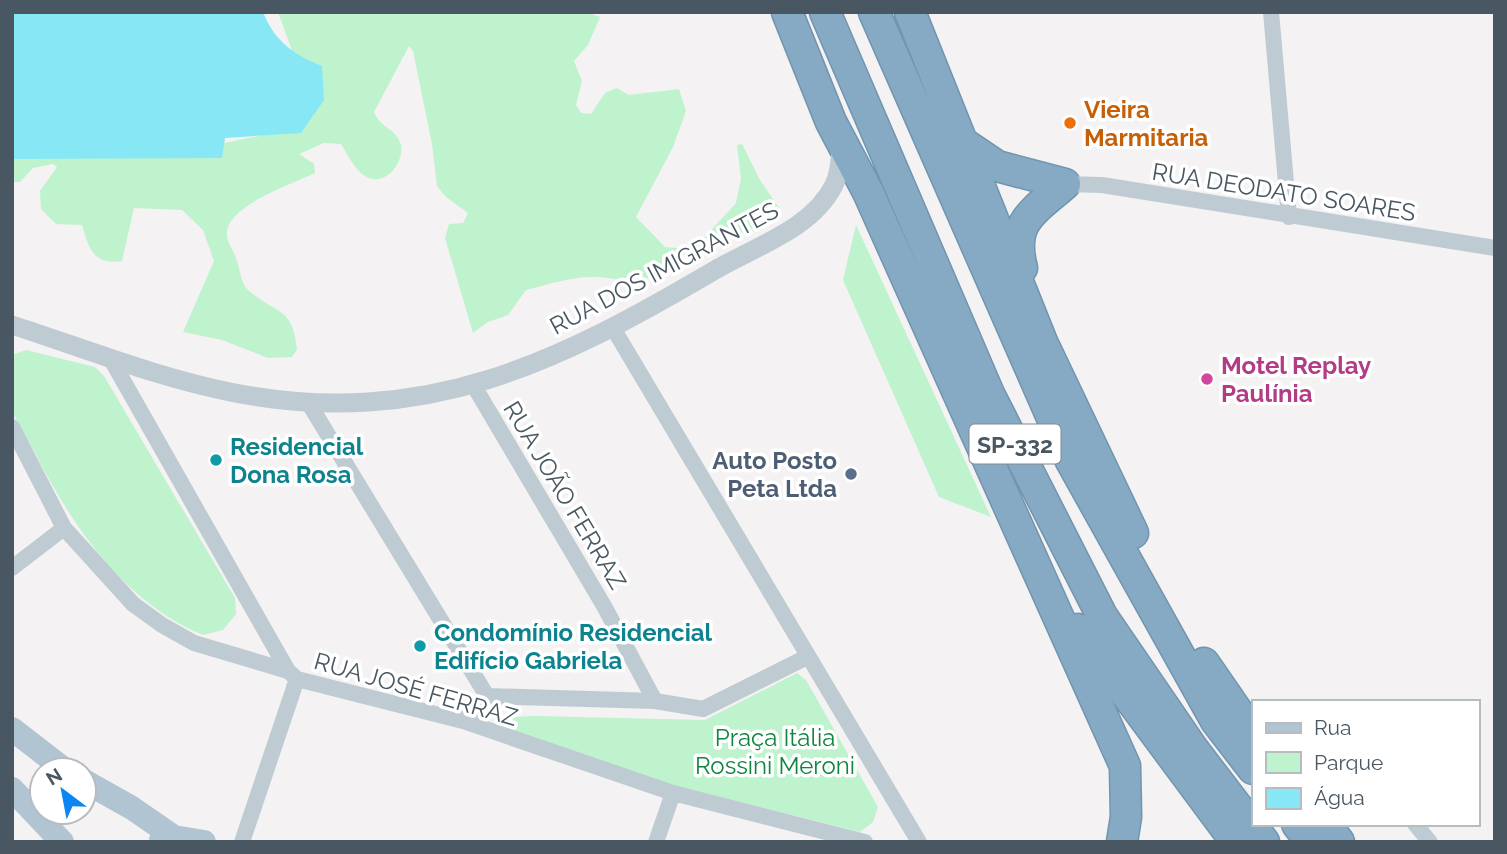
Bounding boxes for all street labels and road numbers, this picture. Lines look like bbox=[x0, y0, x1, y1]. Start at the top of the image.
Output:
street label: RUA DEODATO SOARES bbox=[1150, 157, 1418, 227]
street label: RUA DOS IMIGRANTES bbox=[545, 195, 783, 341]
street label: RUA JOÃO FERRAZ bbox=[497, 396, 633, 594]
road number: SP-332 bbox=[970, 424, 1060, 464]
street label: RUA JOSÉ FERRAZ bbox=[311, 646, 521, 732]

